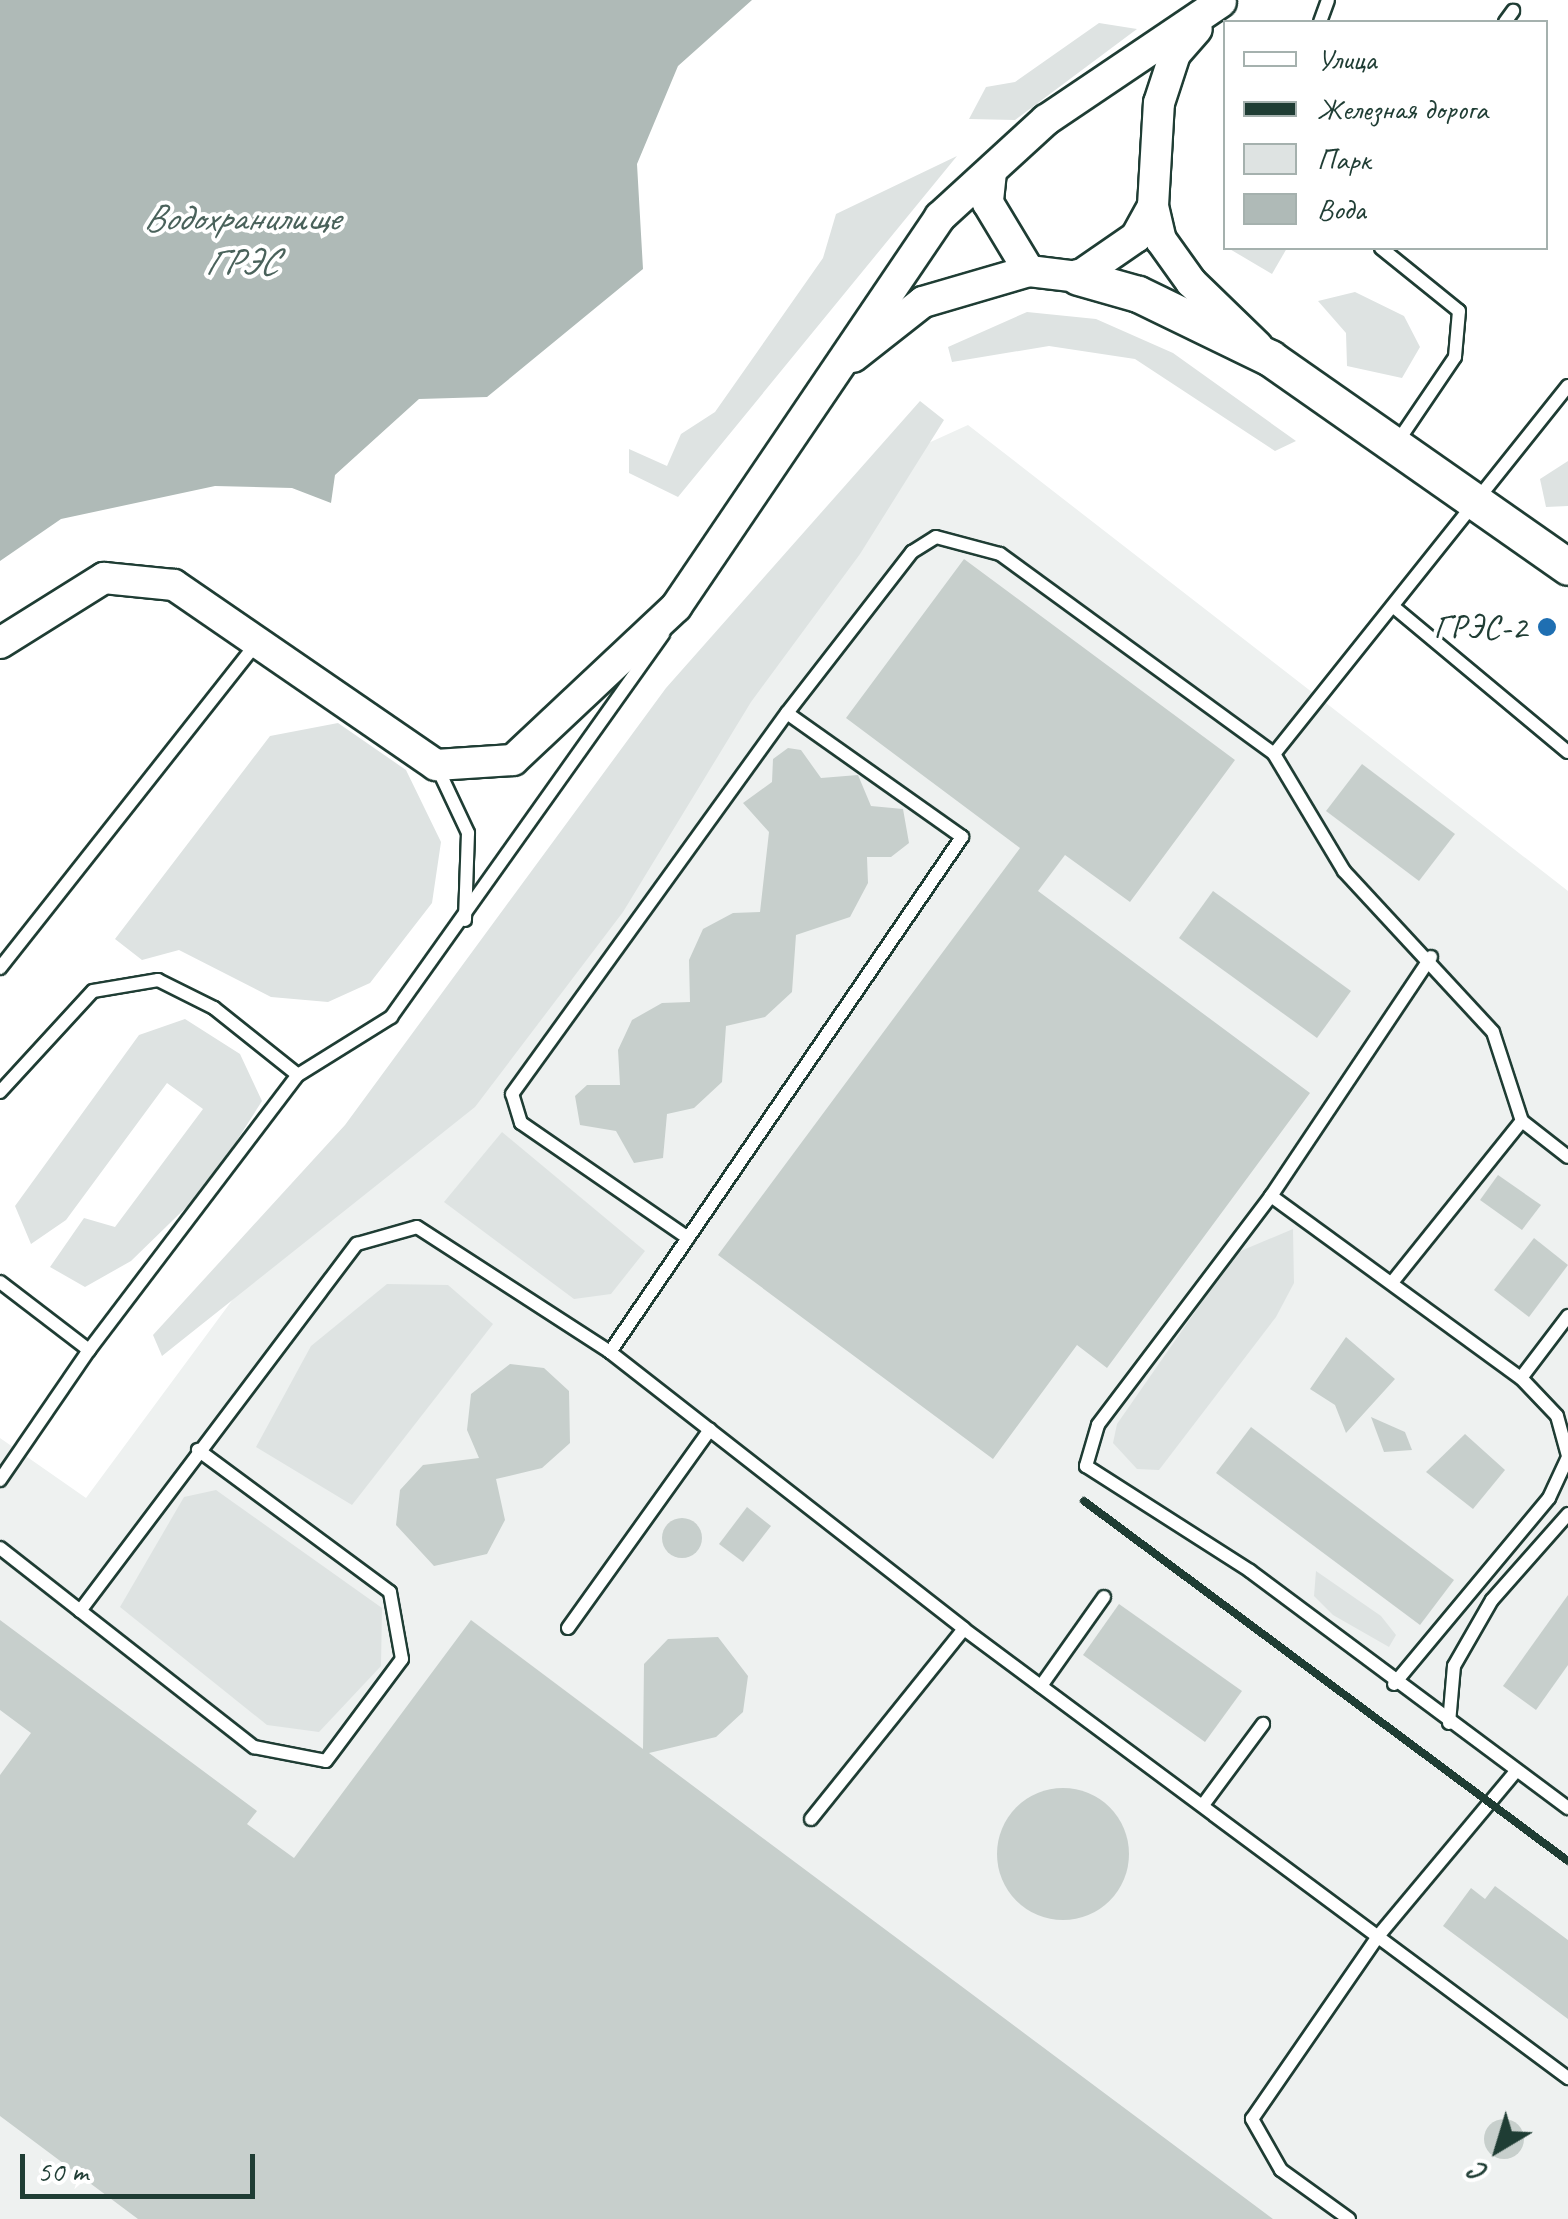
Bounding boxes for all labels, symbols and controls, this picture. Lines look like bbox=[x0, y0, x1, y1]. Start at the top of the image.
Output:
legend bbox=[1223, 20, 1548, 250]
text: Улица bbox=[1317, 40, 1376, 78]
text: Железная дорога bbox=[1317, 90, 1488, 128]
text: Парк bbox=[1317, 140, 1371, 178]
text: Вода bbox=[1317, 190, 1366, 228]
water label: Водохранилище ГРЭС bbox=[143, 195, 339, 284]
place label: ГРЭС-2 bbox=[1433, 606, 1527, 648]
marker: ГРЭС-2 bbox=[1536, 616, 1558, 638]
north arrow bbox=[1448, 2099, 1548, 2199]
scale bar bbox=[25, 2134, 260, 2196]
text: 50 m bbox=[37, 2152, 88, 2190]
text: С bbox=[1463, 2155, 1495, 2191]

